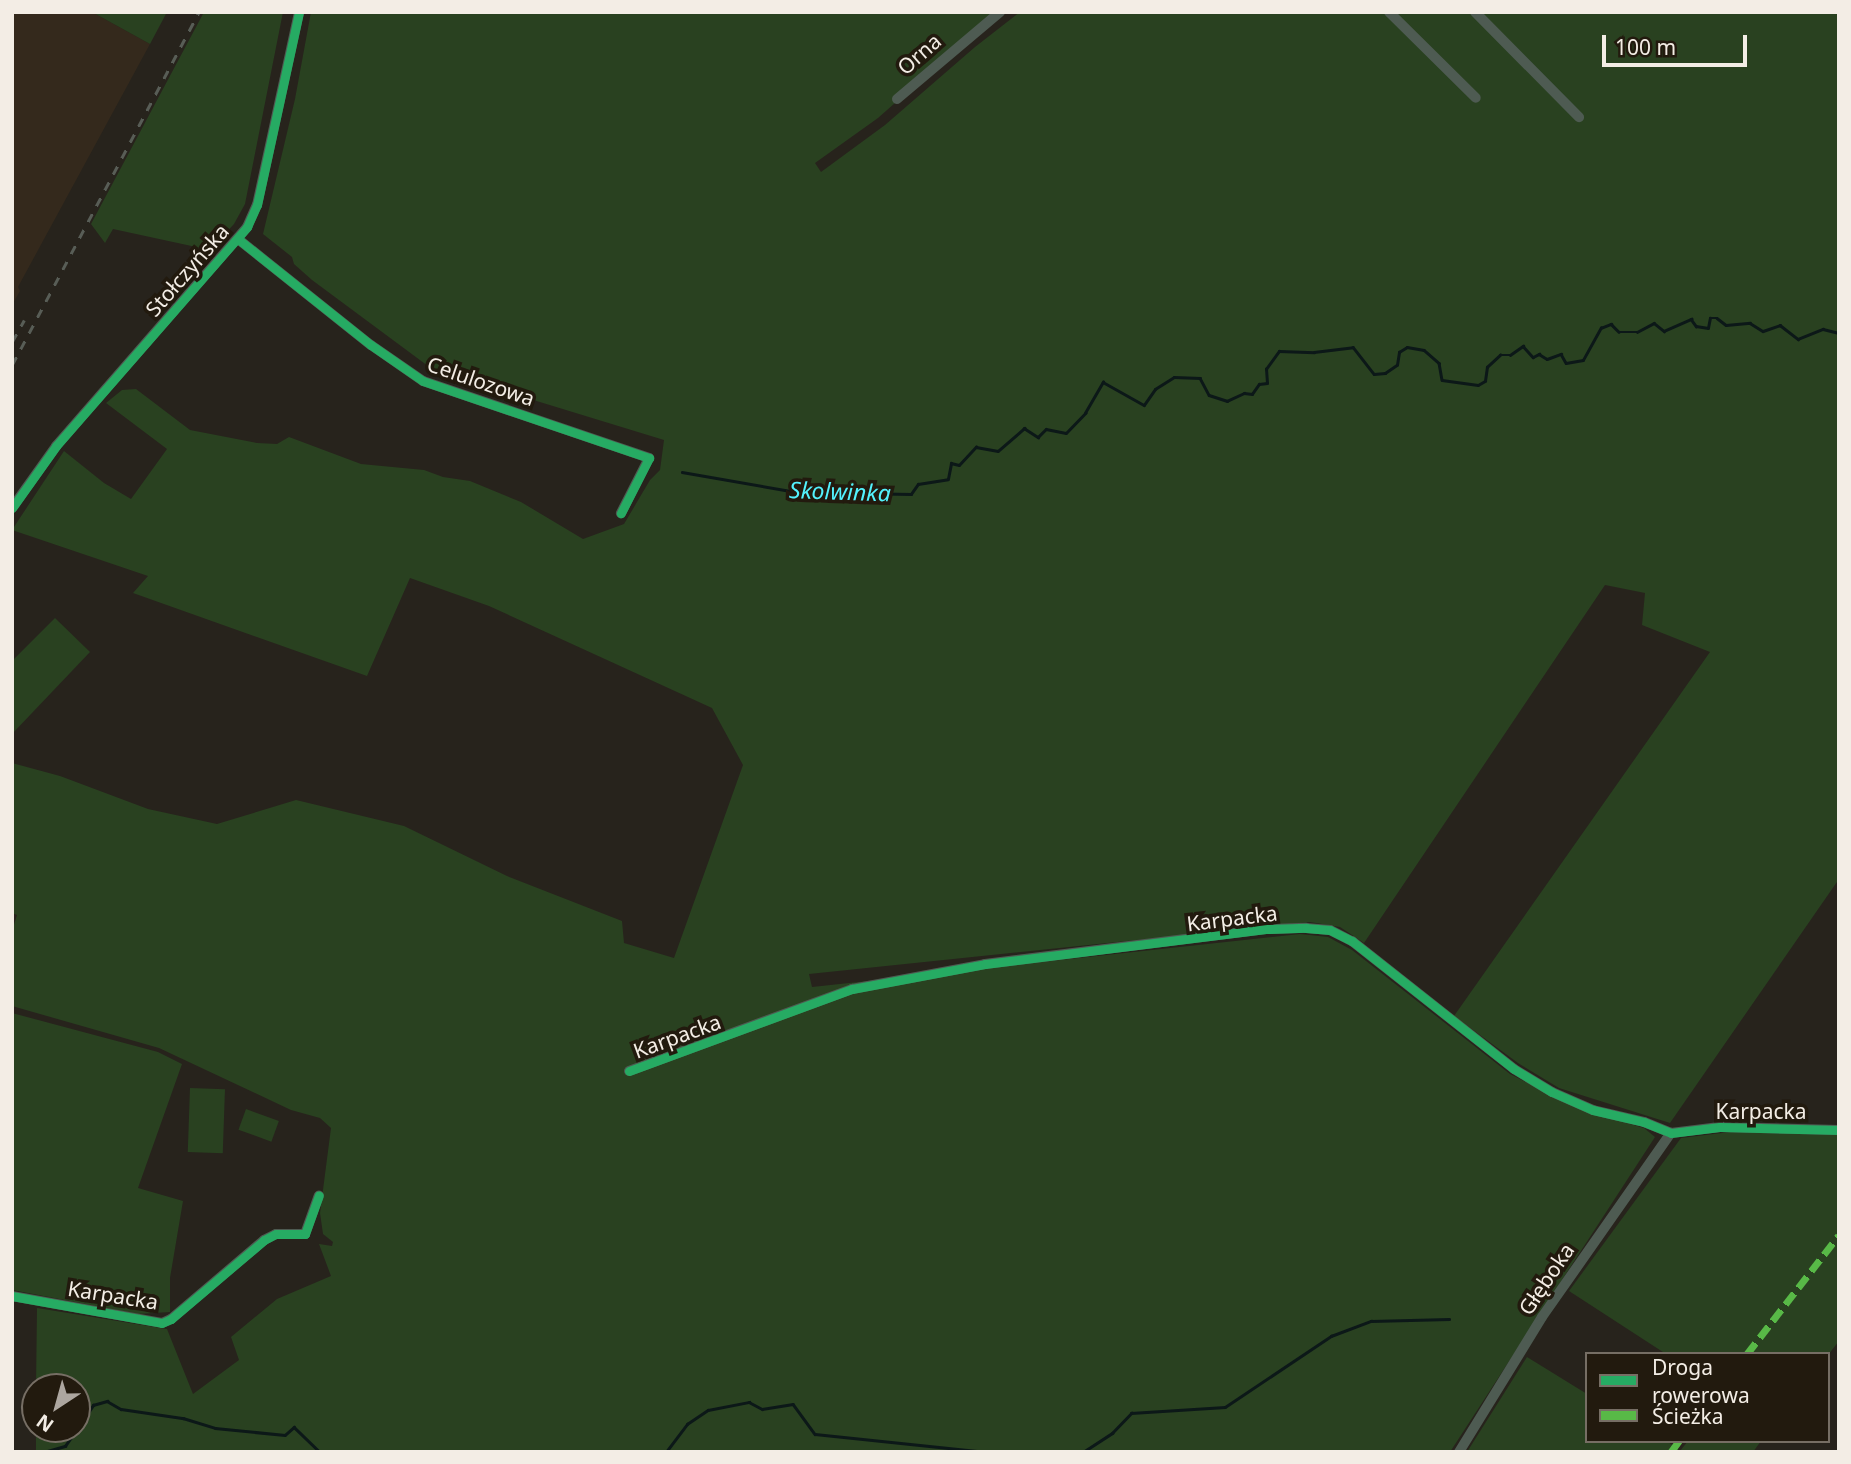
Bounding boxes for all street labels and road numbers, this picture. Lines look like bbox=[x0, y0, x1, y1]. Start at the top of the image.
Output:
street label: Orna bbox=[892, 28, 946, 80]
street label: Stołczyńska bbox=[140, 219, 234, 321]
street label: Celulozowa bbox=[424, 351, 538, 411]
street label: Karpacka bbox=[1185, 900, 1279, 936]
street label: Karpacka bbox=[630, 1009, 724, 1063]
street label: Karpacka bbox=[1715, 1098, 1807, 1124]
street label: Głęboka bbox=[1513, 1238, 1579, 1320]
street label: Karpacka bbox=[66, 1275, 160, 1315]

